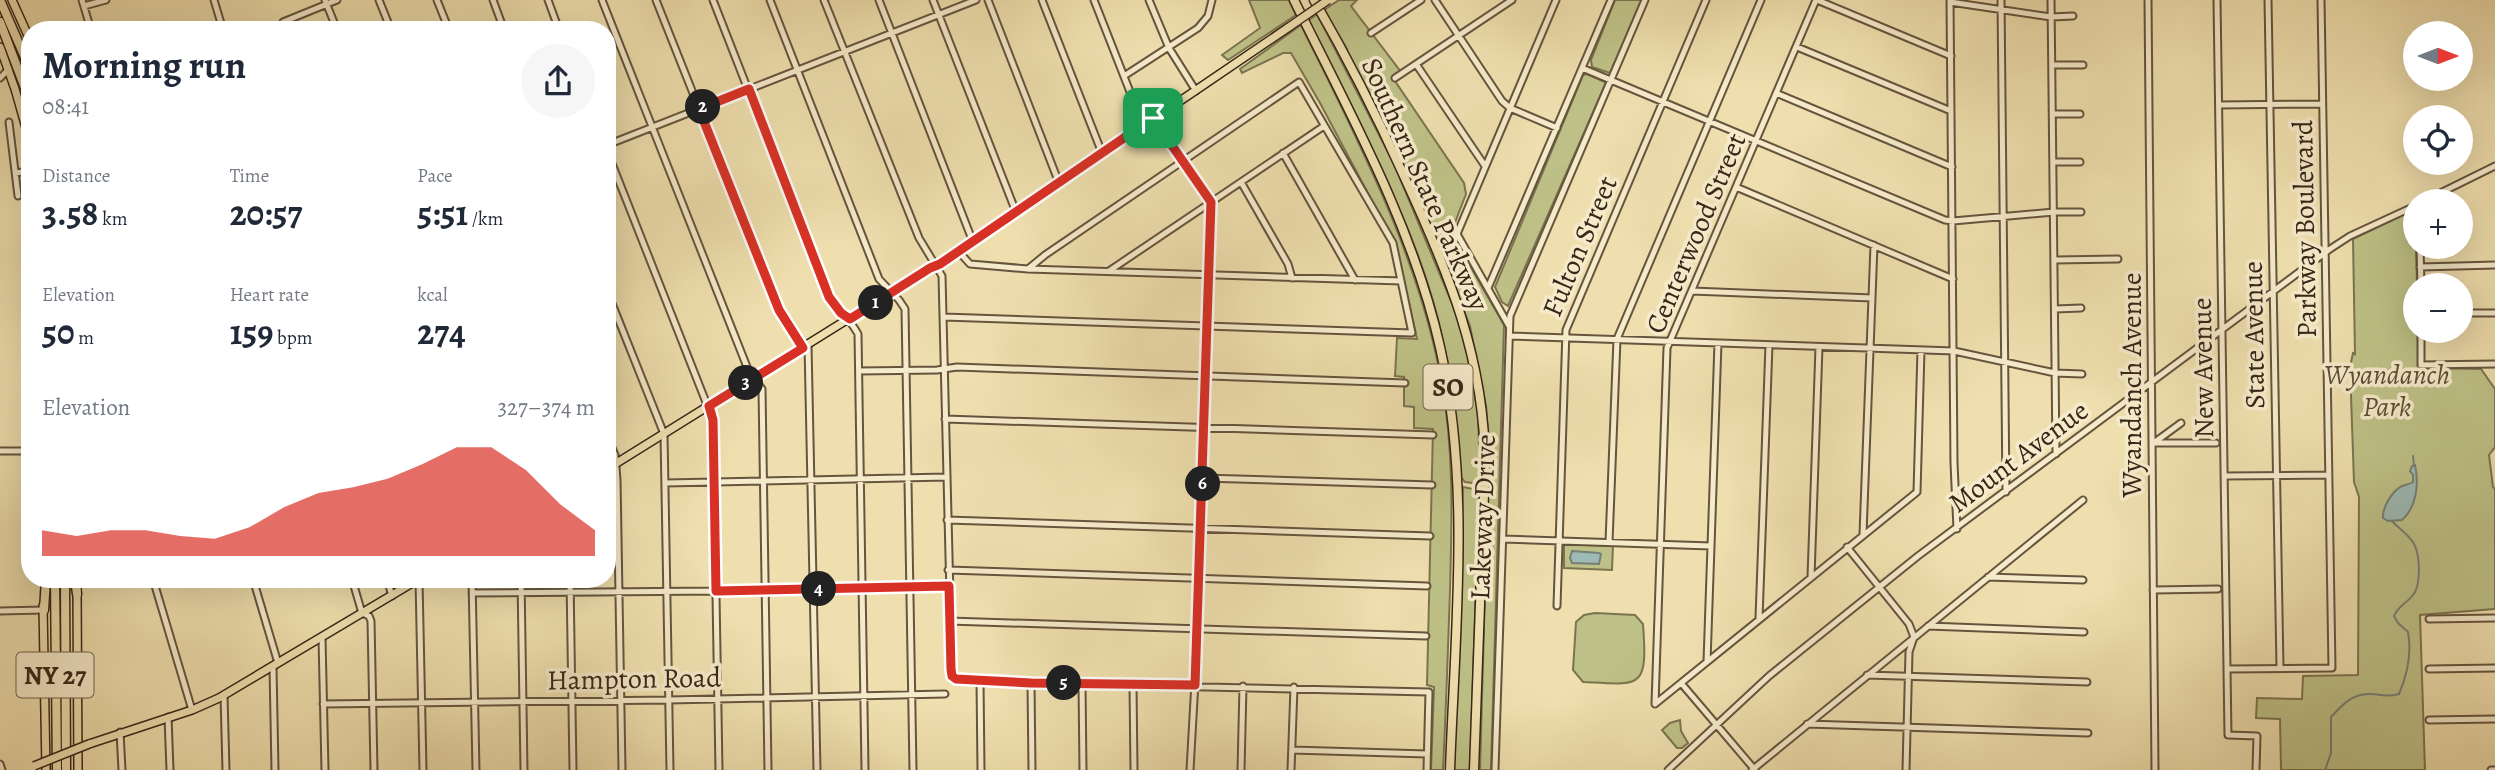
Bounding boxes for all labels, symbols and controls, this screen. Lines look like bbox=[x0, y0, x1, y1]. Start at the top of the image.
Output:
north arrow bbox=[2403, 21, 2473, 91]
map controls bbox=[2403, 21, 2473, 343]
text: Morning run bbox=[42, 39, 246, 91]
button: share bbox=[521, 44, 595, 118]
street label: Southern State Parkway bbox=[1352, 52, 1498, 317]
pin bbox=[1123, 88, 1183, 148]
pin: 2 bbox=[686, 90, 720, 124]
text: 08:41 bbox=[42, 91, 89, 122]
text: 2 bbox=[698, 93, 707, 119]
icon: arrive bbox=[1134, 99, 1172, 137]
button: locate bbox=[2403, 105, 2473, 175]
street label: Parkway Boulevard bbox=[2284, 119, 2326, 338]
street label: Centerwood Street bbox=[1637, 127, 1755, 339]
text: Distance bbox=[42, 163, 110, 189]
text: Time bbox=[230, 163, 269, 189]
text: Pace bbox=[417, 163, 453, 189]
street label: Fulton Street bbox=[1533, 170, 1627, 323]
text: 3.58 bbox=[42, 189, 98, 237]
text: 20:57 bbox=[230, 189, 302, 237]
text: 5:51 bbox=[417, 189, 468, 237]
button: + bbox=[2403, 189, 2473, 259]
text: km bbox=[98, 206, 127, 232]
text: /km bbox=[468, 206, 503, 232]
street label: State Avenue bbox=[2234, 261, 2274, 409]
street label: Wyandanch Avenue bbox=[2113, 273, 2151, 498]
button: − bbox=[2403, 273, 2473, 343]
text: Elevation bbox=[42, 282, 115, 308]
text: Heart rate bbox=[230, 282, 309, 308]
text: kcal bbox=[417, 282, 448, 308]
pin: 1 bbox=[858, 286, 894, 320]
text: 1 bbox=[872, 289, 879, 315]
street label: New Avenue bbox=[2183, 297, 2223, 439]
text: 50 bbox=[42, 308, 75, 356]
text: 159 bbox=[230, 308, 273, 356]
text: 274 bbox=[417, 308, 466, 356]
text: m bbox=[75, 325, 94, 351]
text: bpm bbox=[273, 325, 313, 351]
park label: Wyandanch Park bbox=[2324, 356, 2450, 426]
road number: SO bbox=[1424, 364, 1472, 410]
pin: 3 bbox=[728, 366, 764, 400]
text: 3 bbox=[741, 369, 750, 395]
text: Elevation bbox=[42, 392, 130, 423]
text: 327–374 m bbox=[498, 392, 595, 423]
street label: Mount Avenue bbox=[1941, 392, 2096, 522]
street label: Lakeway Drive bbox=[1461, 433, 1505, 601]
pin: 6 bbox=[1186, 466, 1220, 502]
text: 6 bbox=[1198, 470, 1207, 496]
pin: 4 bbox=[802, 572, 836, 606]
text: 4 bbox=[814, 575, 823, 601]
road number: NY 27 bbox=[16, 652, 94, 698]
street label: Hampton Road bbox=[547, 658, 722, 700]
pin: 5 bbox=[1046, 666, 1082, 700]
text: 5 bbox=[1059, 669, 1068, 695]

